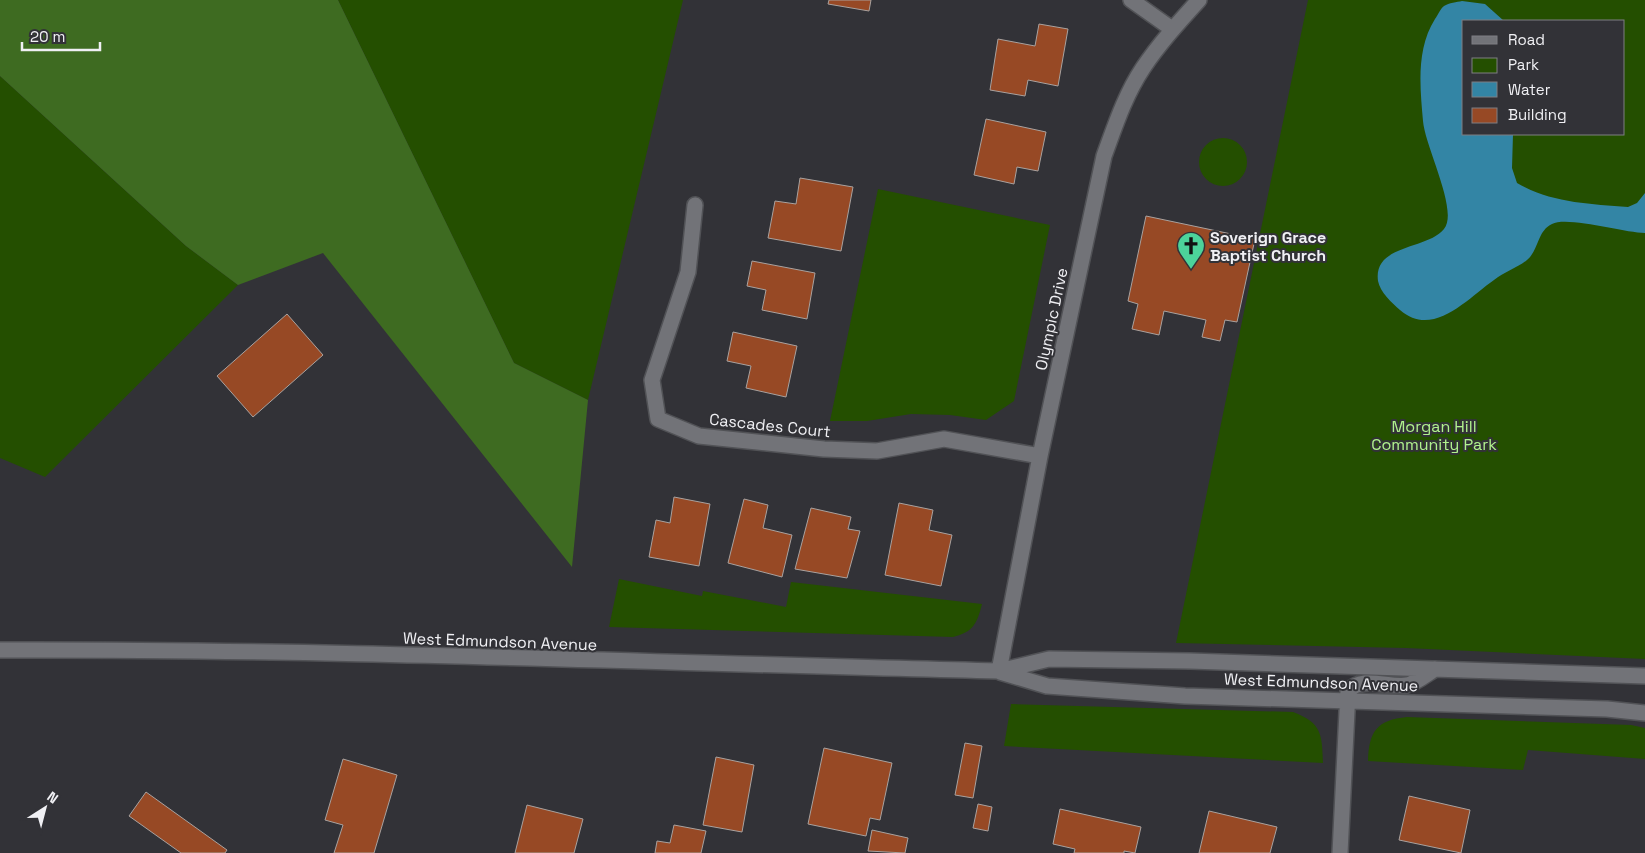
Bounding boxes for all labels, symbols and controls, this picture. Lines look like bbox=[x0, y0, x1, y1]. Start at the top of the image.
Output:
scale bar bbox=[22, 20, 100, 52]
legend bbox=[1462, 20, 1625, 135]
text: 20 m bbox=[30, 27, 65, 46]
text: Road bbox=[1508, 30, 1545, 49]
text: Park bbox=[1508, 55, 1539, 74]
text: Water bbox=[1508, 80, 1551, 99]
text: Building bbox=[1508, 105, 1567, 124]
place label: Soverign Grace Baptist Church bbox=[1210, 227, 1326, 266]
church icon: Soverign Grace Baptist Church bbox=[1176, 231, 1206, 270]
street label: Olympic Drive bbox=[1030, 266, 1073, 372]
street label: Cascades Court bbox=[708, 409, 832, 442]
park label: Morgan Hill Community Park bbox=[1371, 416, 1497, 455]
street label: West Edmundson Avenue bbox=[402, 628, 597, 655]
street label: West Edmundson Avenue bbox=[1223, 669, 1418, 696]
north arrow bbox=[20, 783, 70, 833]
text: N bbox=[44, 787, 62, 808]

